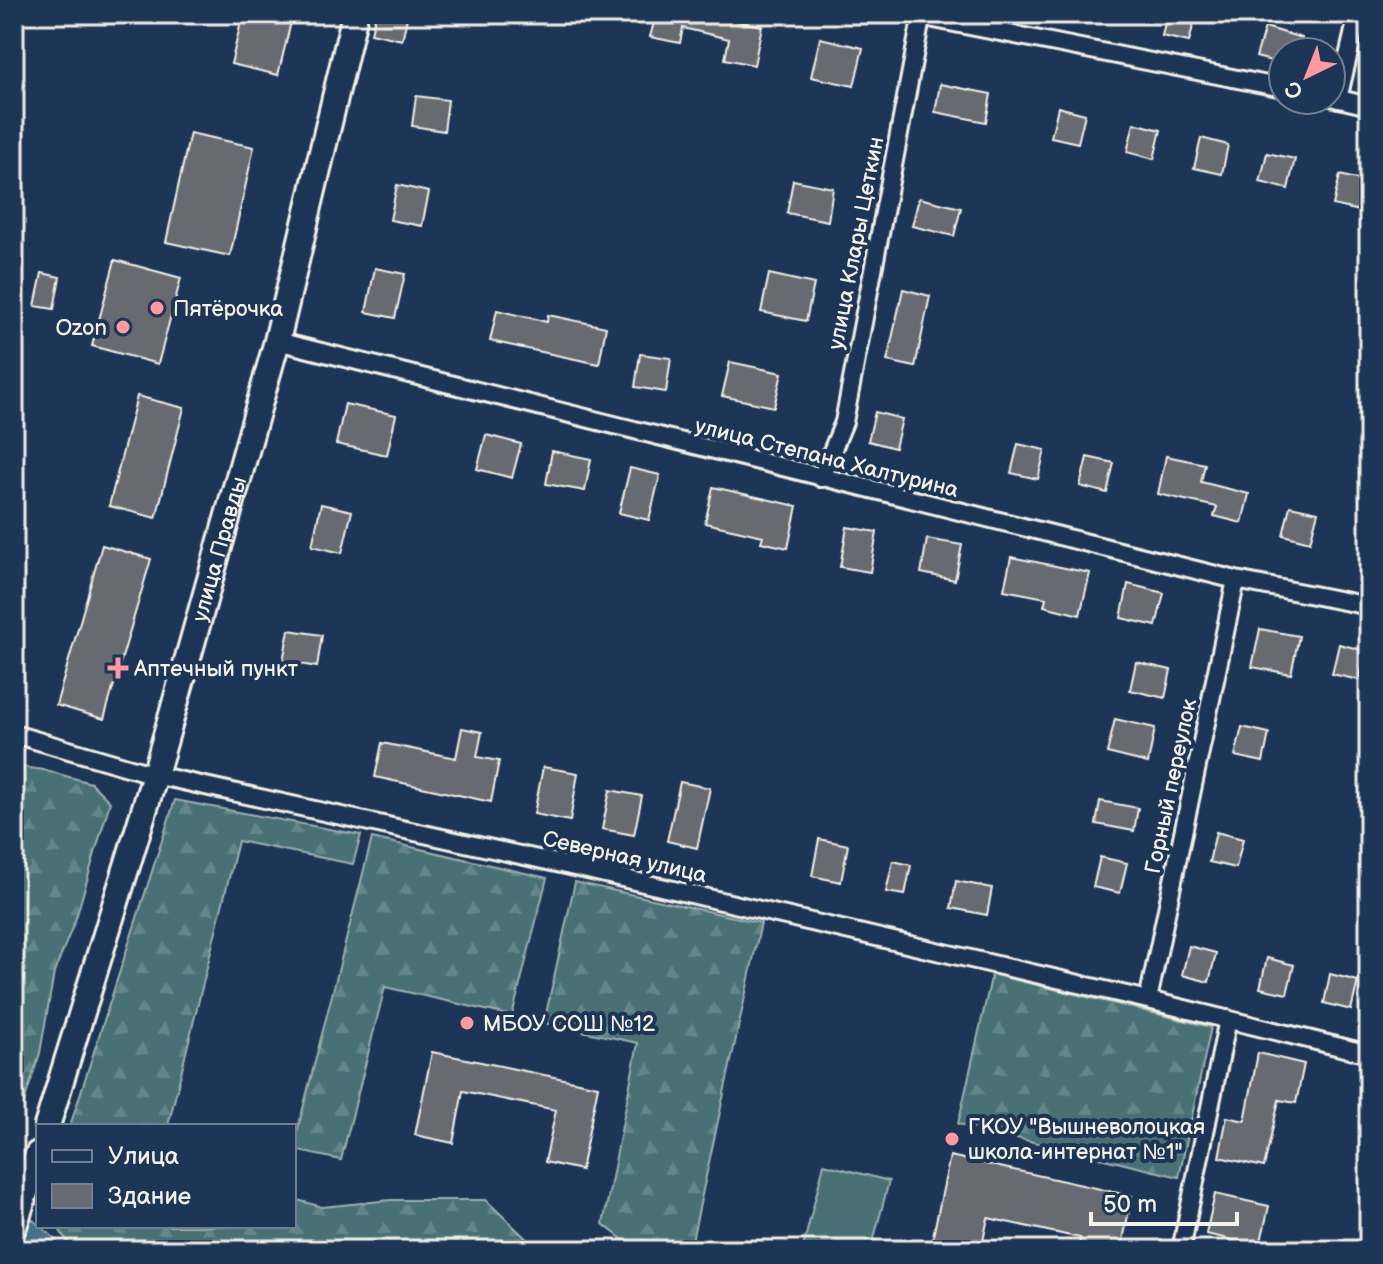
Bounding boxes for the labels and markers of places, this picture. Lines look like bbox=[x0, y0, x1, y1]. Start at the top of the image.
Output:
place label: Пятёрочка bbox=[173, 296, 283, 323]
marker: Пятёрочка bbox=[148, 299, 166, 317]
place label: Ozon bbox=[55, 315, 107, 342]
marker: Ozon bbox=[114, 318, 132, 336]
place label: Аптечный пункт bbox=[133, 656, 299, 683]
marker: Аптечный пункт bbox=[109, 659, 127, 677]
place label: МБОУ СОШ №12 bbox=[483, 1011, 655, 1038]
marker: МБОУ СОШ №12 bbox=[458, 1014, 476, 1032]
place label: ГКОУ "Вышневолоцкая школа-интернат №1" bbox=[968, 1114, 1205, 1166]
marker: ГКОУ "Вышневолоцкая школа-интернат №1" bbox=[943, 1130, 961, 1148]

